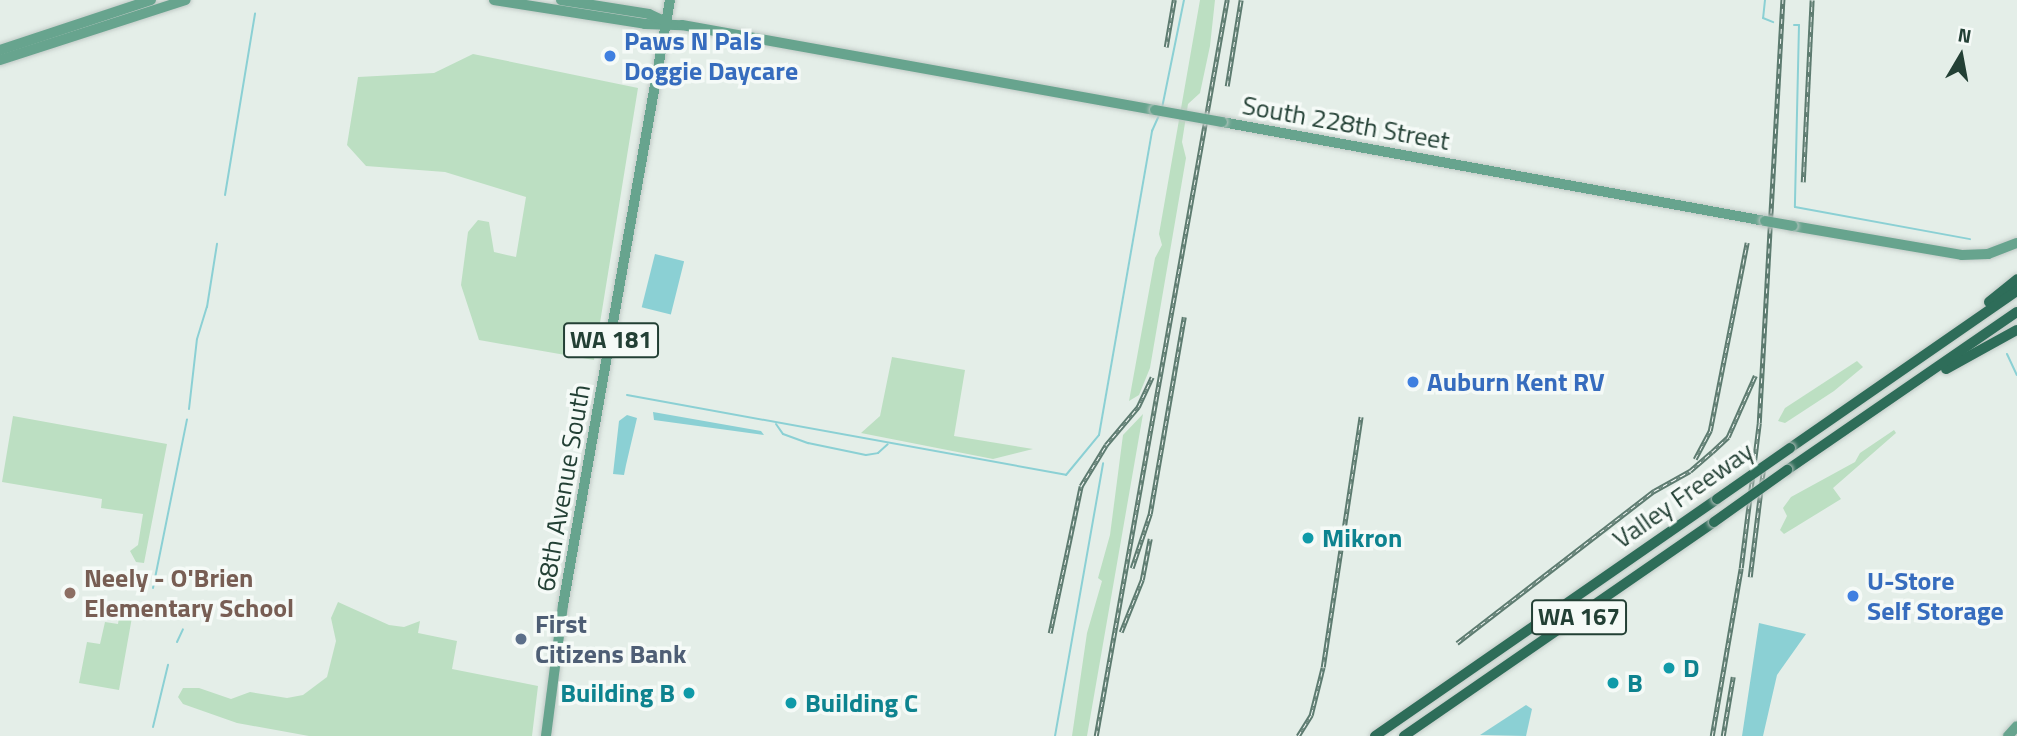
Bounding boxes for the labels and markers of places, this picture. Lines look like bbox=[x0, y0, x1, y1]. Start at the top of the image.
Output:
place label: Paws N Pals Doggie Daycare bbox=[624, 25, 798, 86]
marker: Paws N Pals Doggie Daycare bbox=[602, 48, 618, 64]
place label: Auburn Kent RV bbox=[1427, 366, 1605, 398]
marker: Auburn Kent RV bbox=[1405, 374, 1421, 390]
place label: Mikron bbox=[1322, 522, 1402, 554]
marker: Mikron bbox=[1300, 530, 1316, 546]
place label: Neely - O'Brien Elementary School bbox=[84, 562, 294, 624]
place label: U-Store Self Storage bbox=[1867, 565, 2004, 626]
marker: Neely - O'Brien Elementary School bbox=[62, 585, 78, 601]
marker: U-Store Self Storage bbox=[1845, 588, 1861, 604]
place label: First Citizens Bank bbox=[535, 608, 686, 670]
marker: First Citizens Bank bbox=[513, 631, 529, 647]
place label: D bbox=[1683, 652, 1700, 684]
marker: D bbox=[1661, 660, 1677, 676]
place label: B bbox=[1627, 667, 1643, 699]
marker: B bbox=[1605, 675, 1621, 691]
place label: Building B bbox=[560, 677, 675, 709]
marker: Building B bbox=[681, 685, 697, 701]
place label: Building C bbox=[805, 687, 918, 719]
marker: Building C bbox=[783, 695, 799, 711]

